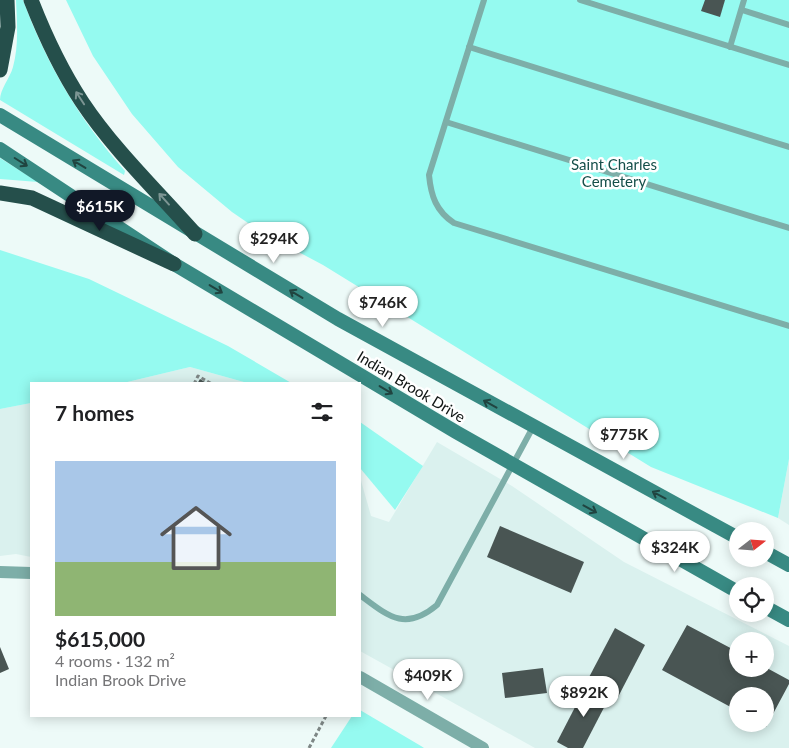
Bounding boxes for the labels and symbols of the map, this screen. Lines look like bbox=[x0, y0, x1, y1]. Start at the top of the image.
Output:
one-way arrow bbox=[75, 91, 85, 105]
park label: Saint Charles Cemetery bbox=[571, 155, 657, 190]
one-way arrow bbox=[14, 158, 28, 168]
one-way arrow bbox=[73, 158, 87, 168]
pin: $615K bbox=[65, 190, 135, 232]
one-way arrow bbox=[158, 192, 170, 205]
pin: $294K bbox=[239, 222, 309, 264]
one-way arrow bbox=[209, 284, 223, 294]
pin: $746K bbox=[348, 286, 418, 328]
one-way arrow bbox=[289, 289, 303, 299]
street label: Indian Brook Drive bbox=[354, 347, 469, 426]
one-way arrow bbox=[378, 386, 392, 396]
one-way arrow bbox=[483, 399, 498, 408]
pin: $775K bbox=[589, 418, 659, 460]
one-way arrow bbox=[652, 490, 667, 500]
one-way arrow bbox=[583, 504, 597, 514]
north arrow bbox=[729, 522, 774, 568]
pin: $324K bbox=[640, 530, 710, 573]
pin: $409K bbox=[393, 658, 463, 701]
pin: $892K bbox=[549, 676, 619, 718]

